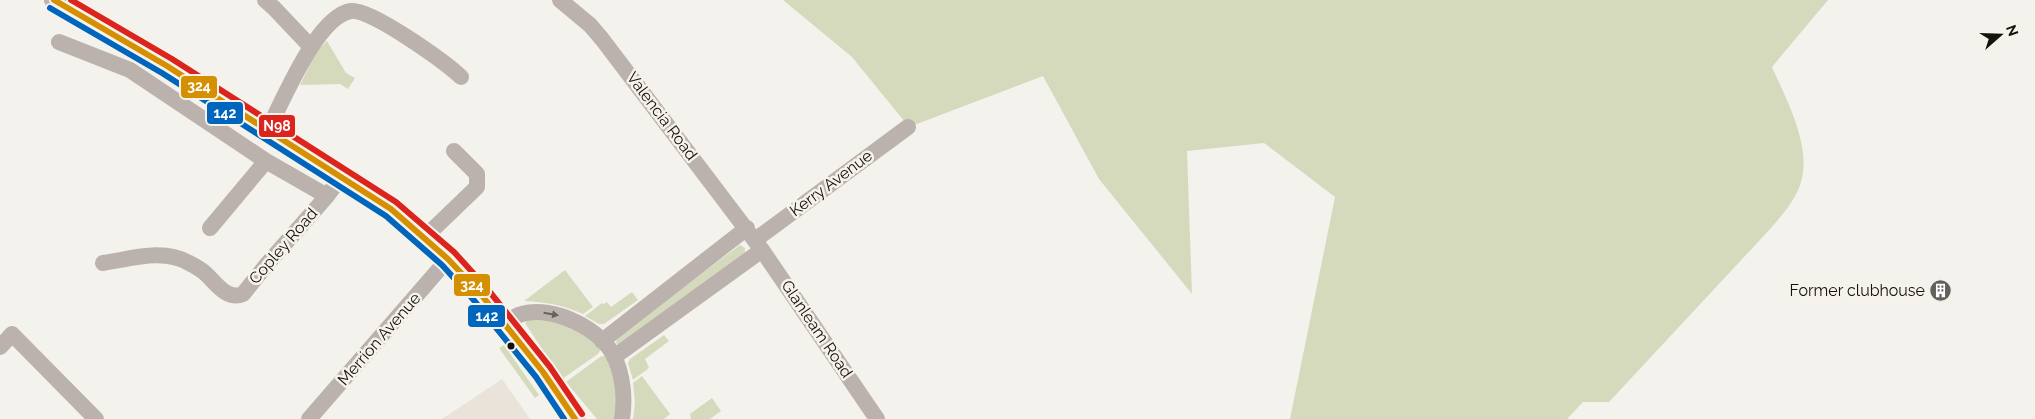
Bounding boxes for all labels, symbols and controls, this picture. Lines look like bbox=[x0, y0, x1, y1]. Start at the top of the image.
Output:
north arrow bbox=[1975, 10, 2025, 60]
text: N bbox=[2003, 23, 2022, 38]
street label: Valencia Road bbox=[623, 68, 701, 164]
line badge: 324 bbox=[180, 75, 218, 99]
text: 324 bbox=[187, 78, 211, 94]
line badge: 142 bbox=[206, 101, 244, 125]
text: 142 bbox=[214, 105, 237, 121]
line badge: N98 bbox=[258, 114, 296, 138]
text: N98 bbox=[263, 118, 291, 134]
street label: Kerry Avenue bbox=[786, 146, 876, 220]
street label: Copley Road bbox=[245, 204, 321, 288]
line badge: 324 bbox=[453, 273, 491, 297]
text: 324 bbox=[460, 277, 484, 293]
street label: Glanleam Road bbox=[777, 277, 857, 381]
building icon: Former clubhouse bbox=[1929, 278, 1953, 302]
place label: Former clubhouse bbox=[1790, 281, 1925, 300]
street label: Merrion Avenue bbox=[334, 289, 424, 389]
line badge: 142 bbox=[467, 304, 506, 328]
text: 142 bbox=[476, 308, 499, 324]
one-way arrow bbox=[544, 311, 560, 319]
unlabelled marker bbox=[506, 341, 516, 351]

